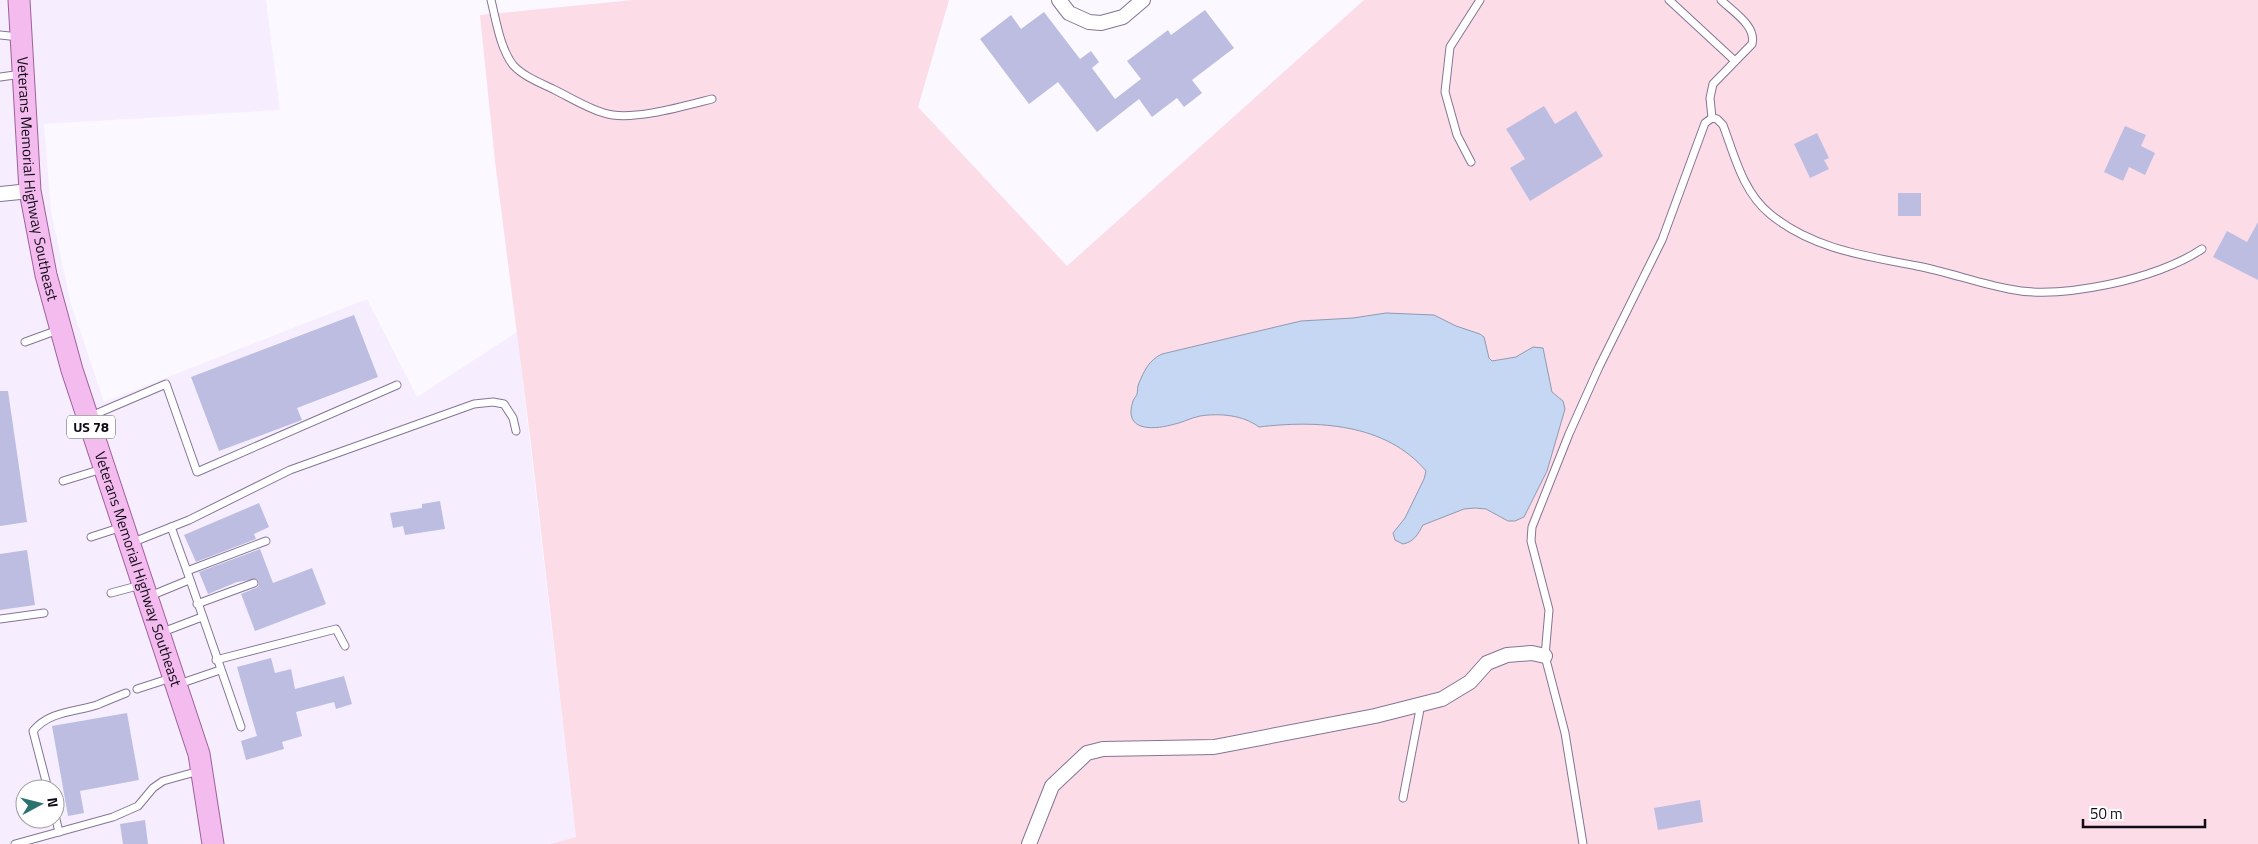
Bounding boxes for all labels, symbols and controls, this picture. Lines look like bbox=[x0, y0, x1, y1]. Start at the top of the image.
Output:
street label: Veterans Memorial Highway Southeast bbox=[11, 56, 65, 304]
road number: US 78 bbox=[67, 416, 115, 438]
street label: Veterans Memorial Highway Southeast bbox=[89, 448, 188, 690]
north arrow bbox=[15, 779, 65, 829]
text: N bbox=[42, 796, 64, 808]
scale bar bbox=[2083, 796, 2206, 828]
text: 50 m bbox=[2090, 802, 2123, 825]

